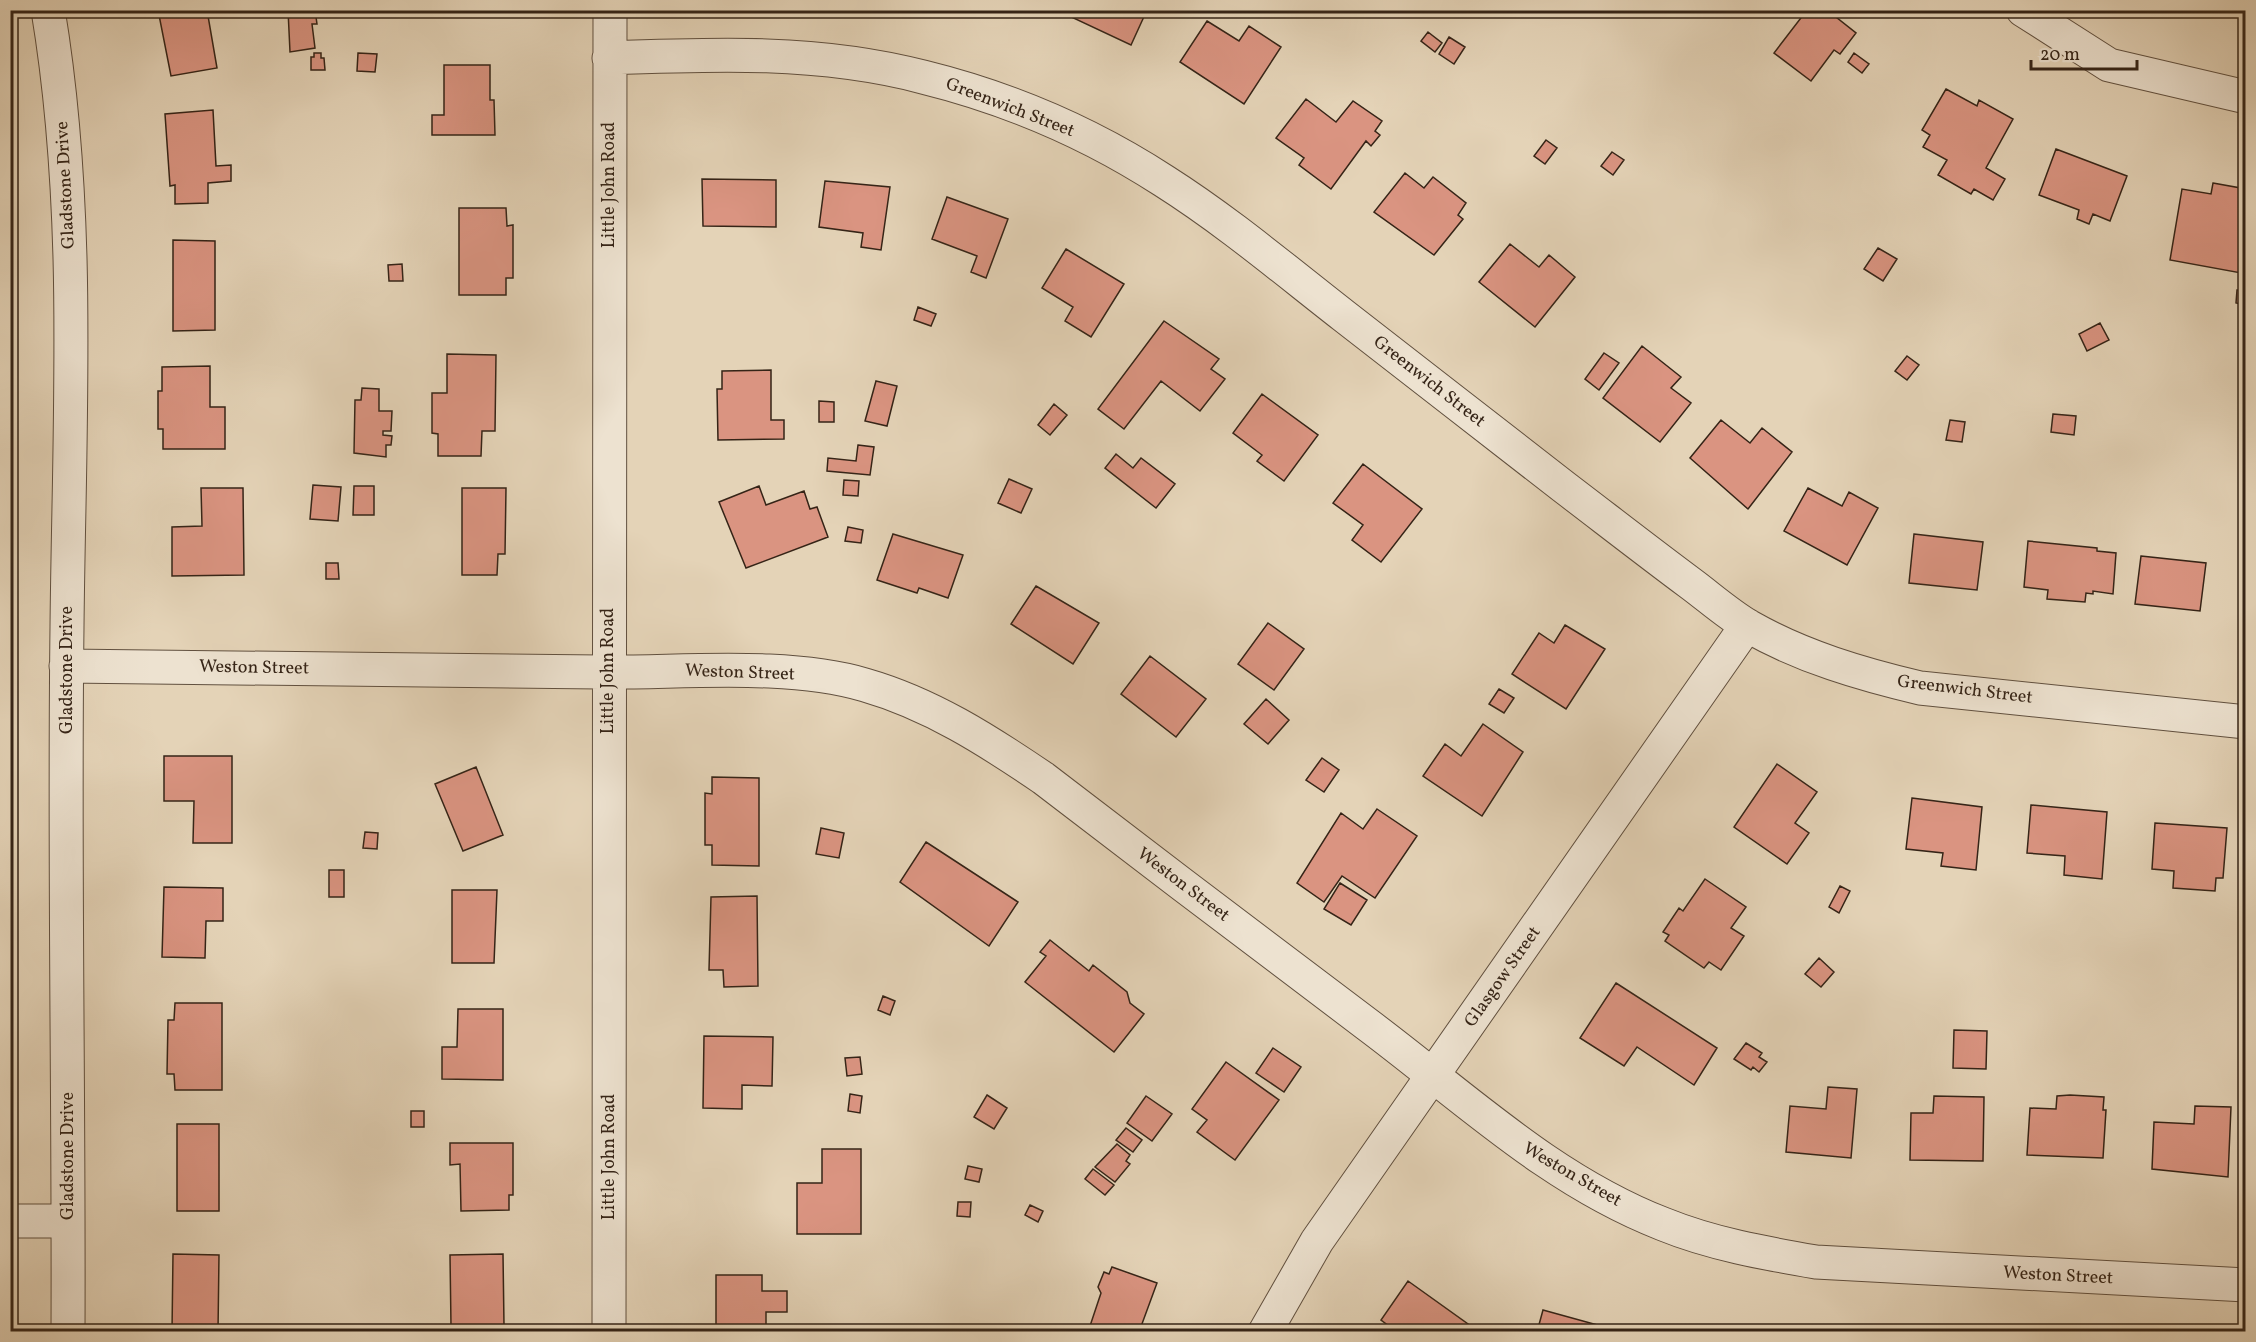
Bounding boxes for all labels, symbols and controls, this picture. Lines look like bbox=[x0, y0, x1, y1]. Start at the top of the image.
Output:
scale bar bbox=[2031, 33, 2138, 71]
text: 20 m bbox=[2040, 43, 2080, 68]
street label: Greenwich Street bbox=[942, 72, 1078, 144]
street label: Gladstone Drive bbox=[50, 120, 82, 250]
street label: Little John Road bbox=[597, 122, 622, 248]
street label: Greenwich Street bbox=[1368, 330, 1490, 434]
street label: Gladstone Drive bbox=[55, 606, 80, 734]
street label: Little John Road bbox=[596, 608, 621, 734]
street label: Weston Street bbox=[199, 655, 309, 681]
street label: Weston Street bbox=[685, 659, 795, 687]
street label: Greenwich Street bbox=[1896, 669, 2034, 711]
street label: Weston Street bbox=[1132, 842, 1234, 928]
street label: Glasgow Street bbox=[1459, 922, 1547, 1032]
street label: Gladstone Drive bbox=[56, 1092, 81, 1220]
street label: Little John Road bbox=[597, 1094, 622, 1220]
street label: Weston Street bbox=[1518, 1137, 1626, 1213]
street label: Weston Street bbox=[2002, 1261, 2114, 1291]

